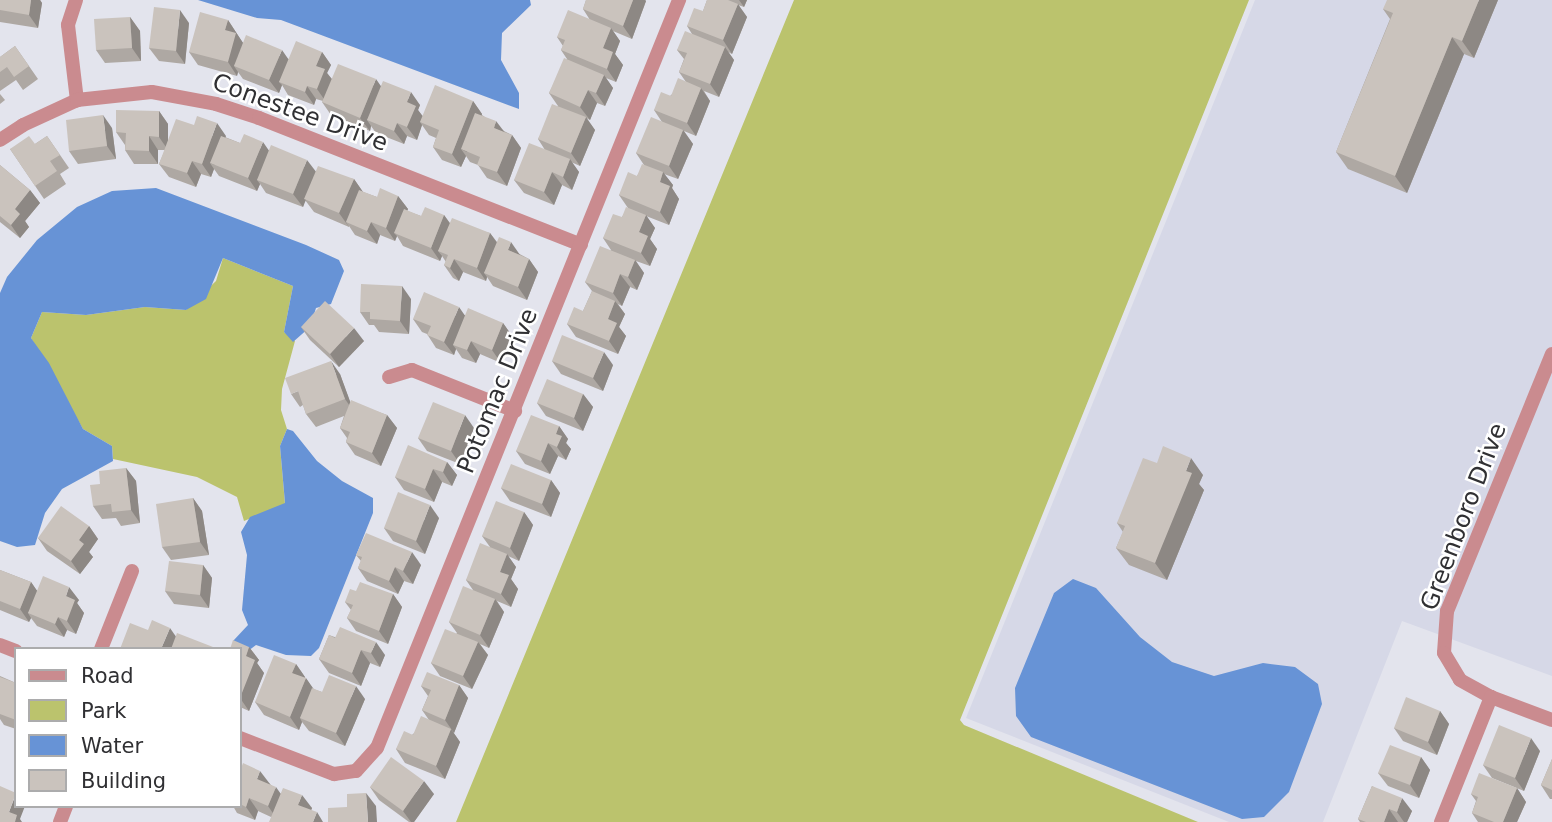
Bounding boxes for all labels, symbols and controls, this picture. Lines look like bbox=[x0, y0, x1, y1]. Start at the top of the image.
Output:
street label: Conestee Drive bbox=[208, 68, 392, 158]
street label: Potomac Drive bbox=[452, 304, 544, 478]
street label: Greenboro Drive bbox=[1415, 419, 1513, 615]
legend bbox=[14, 647, 242, 808]
text: Road bbox=[81, 664, 134, 688]
text: Park bbox=[81, 699, 126, 723]
text: Water bbox=[81, 734, 143, 758]
text: Building bbox=[81, 769, 166, 793]

